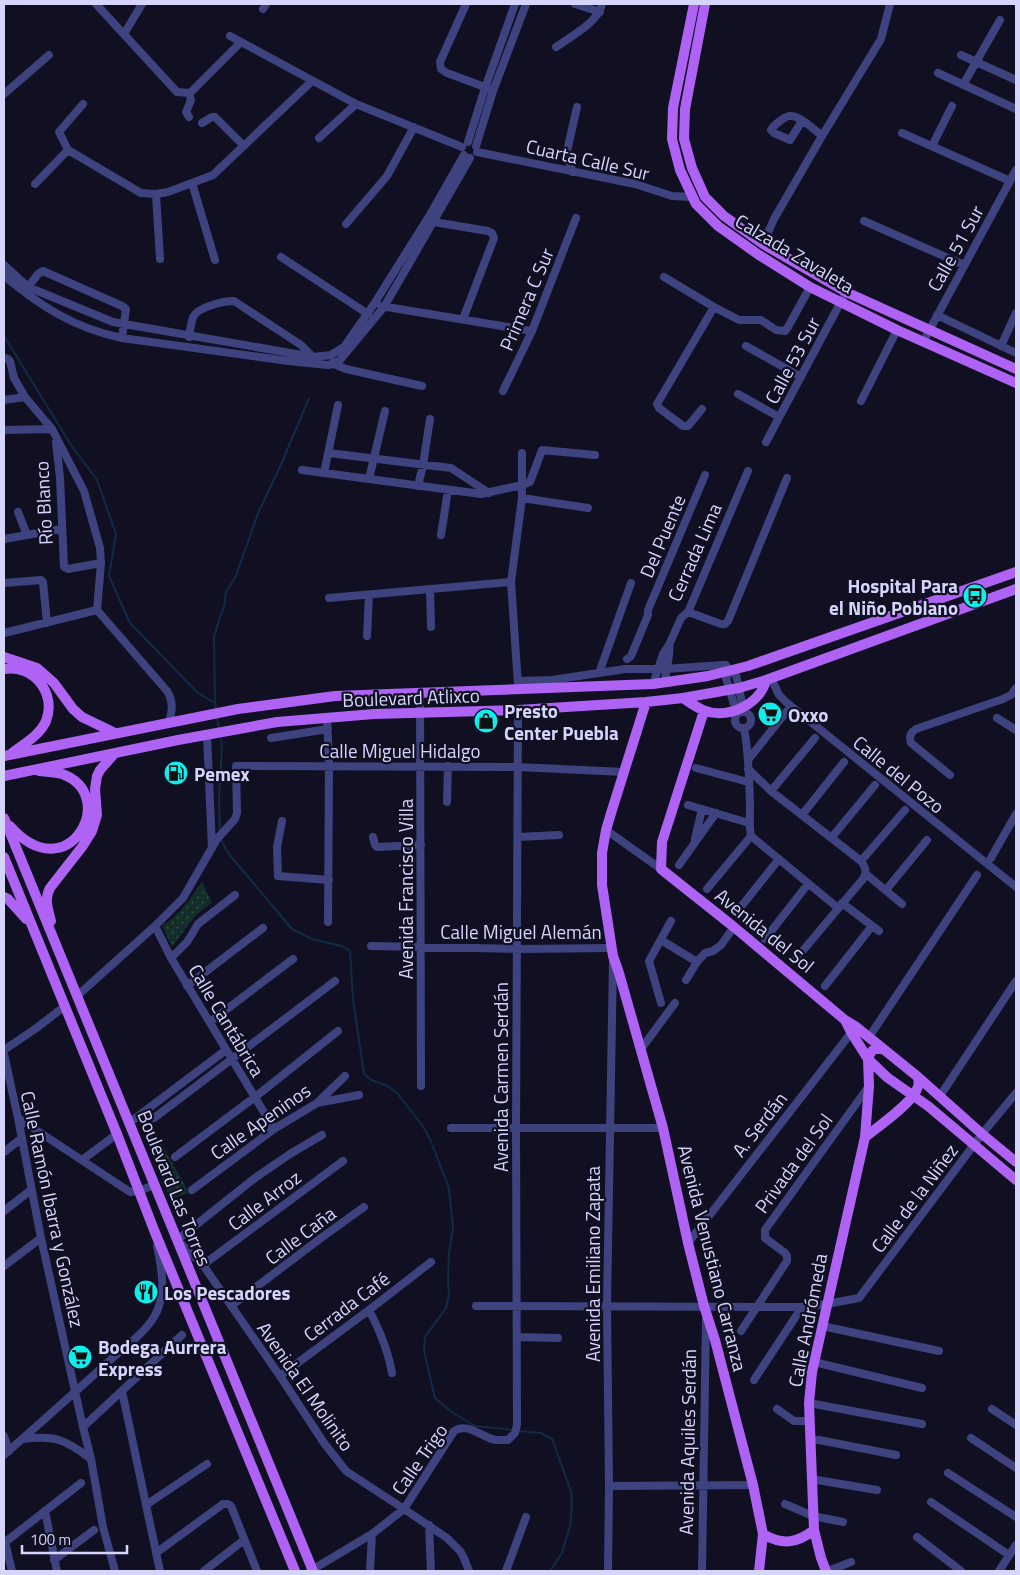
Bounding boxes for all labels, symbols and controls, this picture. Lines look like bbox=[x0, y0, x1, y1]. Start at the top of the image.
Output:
street label: Cuarta Calle Sur bbox=[523, 131, 653, 187]
street label: Calle 51 Sur bbox=[919, 199, 991, 297]
street label: Calzada Zavaleta bbox=[730, 206, 860, 300]
street label: Primera C Sur bbox=[491, 243, 561, 355]
street label: Calle 53 Sur bbox=[757, 311, 827, 409]
street label: Río Blanco bbox=[26, 460, 60, 546]
street label: Del Puente bbox=[632, 490, 692, 582]
street label: Cerrada Lima bbox=[659, 498, 729, 606]
place label: Hospital Para el Niño Poblano bbox=[829, 571, 958, 622]
bus stop icon: Hospital Para el Niño Poblano bbox=[962, 583, 988, 609]
street label: Boulevard Atlixco bbox=[342, 680, 480, 714]
place label: Presto Center Puebla bbox=[504, 696, 619, 747]
place label: Oxxo bbox=[788, 700, 828, 729]
supermarket icon: Oxxo bbox=[757, 701, 783, 727]
shop icon: Presto Center Puebla bbox=[473, 708, 499, 734]
street label: Calle del Pozo bbox=[847, 728, 951, 820]
street label: Calle Miguel Hidalgo bbox=[319, 736, 481, 765]
place label: Pemex bbox=[194, 759, 250, 788]
fuel station icon: Pemex bbox=[163, 760, 189, 786]
street label: Avenida Francisco Villa bbox=[391, 798, 420, 979]
street label: Avenida del Sol bbox=[709, 881, 821, 979]
street label: Calle Miguel Alemán bbox=[440, 917, 602, 946]
street label: Calle Cantábrica bbox=[182, 958, 272, 1082]
street label: Avenida Carmen Serdán bbox=[486, 982, 515, 1172]
street label: Calle Apeninos bbox=[204, 1076, 316, 1166]
street label: A. Serdán bbox=[724, 1085, 794, 1163]
street label: Calle Ramón Ibarra y González bbox=[14, 1088, 92, 1330]
street label: Boulevard Las Torres bbox=[130, 1106, 220, 1271]
street label: Privada del Sol bbox=[747, 1107, 839, 1219]
street label: Calle de la Niñez bbox=[863, 1137, 965, 1259]
street label: Avenida Venustiano Carranza bbox=[671, 1142, 755, 1375]
street label: Calle Arroz bbox=[221, 1163, 307, 1237]
street label: Avenida Emiliano Zapata bbox=[578, 1165, 607, 1362]
street label: Calle Caña bbox=[259, 1198, 342, 1271]
street label: Calle Andrómeda bbox=[780, 1250, 834, 1389]
street label: Cerrada Café bbox=[297, 1264, 395, 1348]
place label: Los Pescadores bbox=[164, 1278, 291, 1307]
restaurant icon: Los Pescadores bbox=[133, 1279, 159, 1305]
street label: Avenida El Molinito bbox=[250, 1315, 362, 1457]
place label: Bodega Aurrera Express bbox=[98, 1332, 227, 1383]
supermarket icon: Bodega Aurrera Express bbox=[67, 1344, 93, 1370]
street label: Avenida Aquiles Serdán bbox=[671, 1349, 703, 1535]
street label: Calle Trigo bbox=[384, 1417, 454, 1501]
scale bar bbox=[22, 1522, 128, 1554]
text: 100 m bbox=[30, 1528, 71, 1551]

